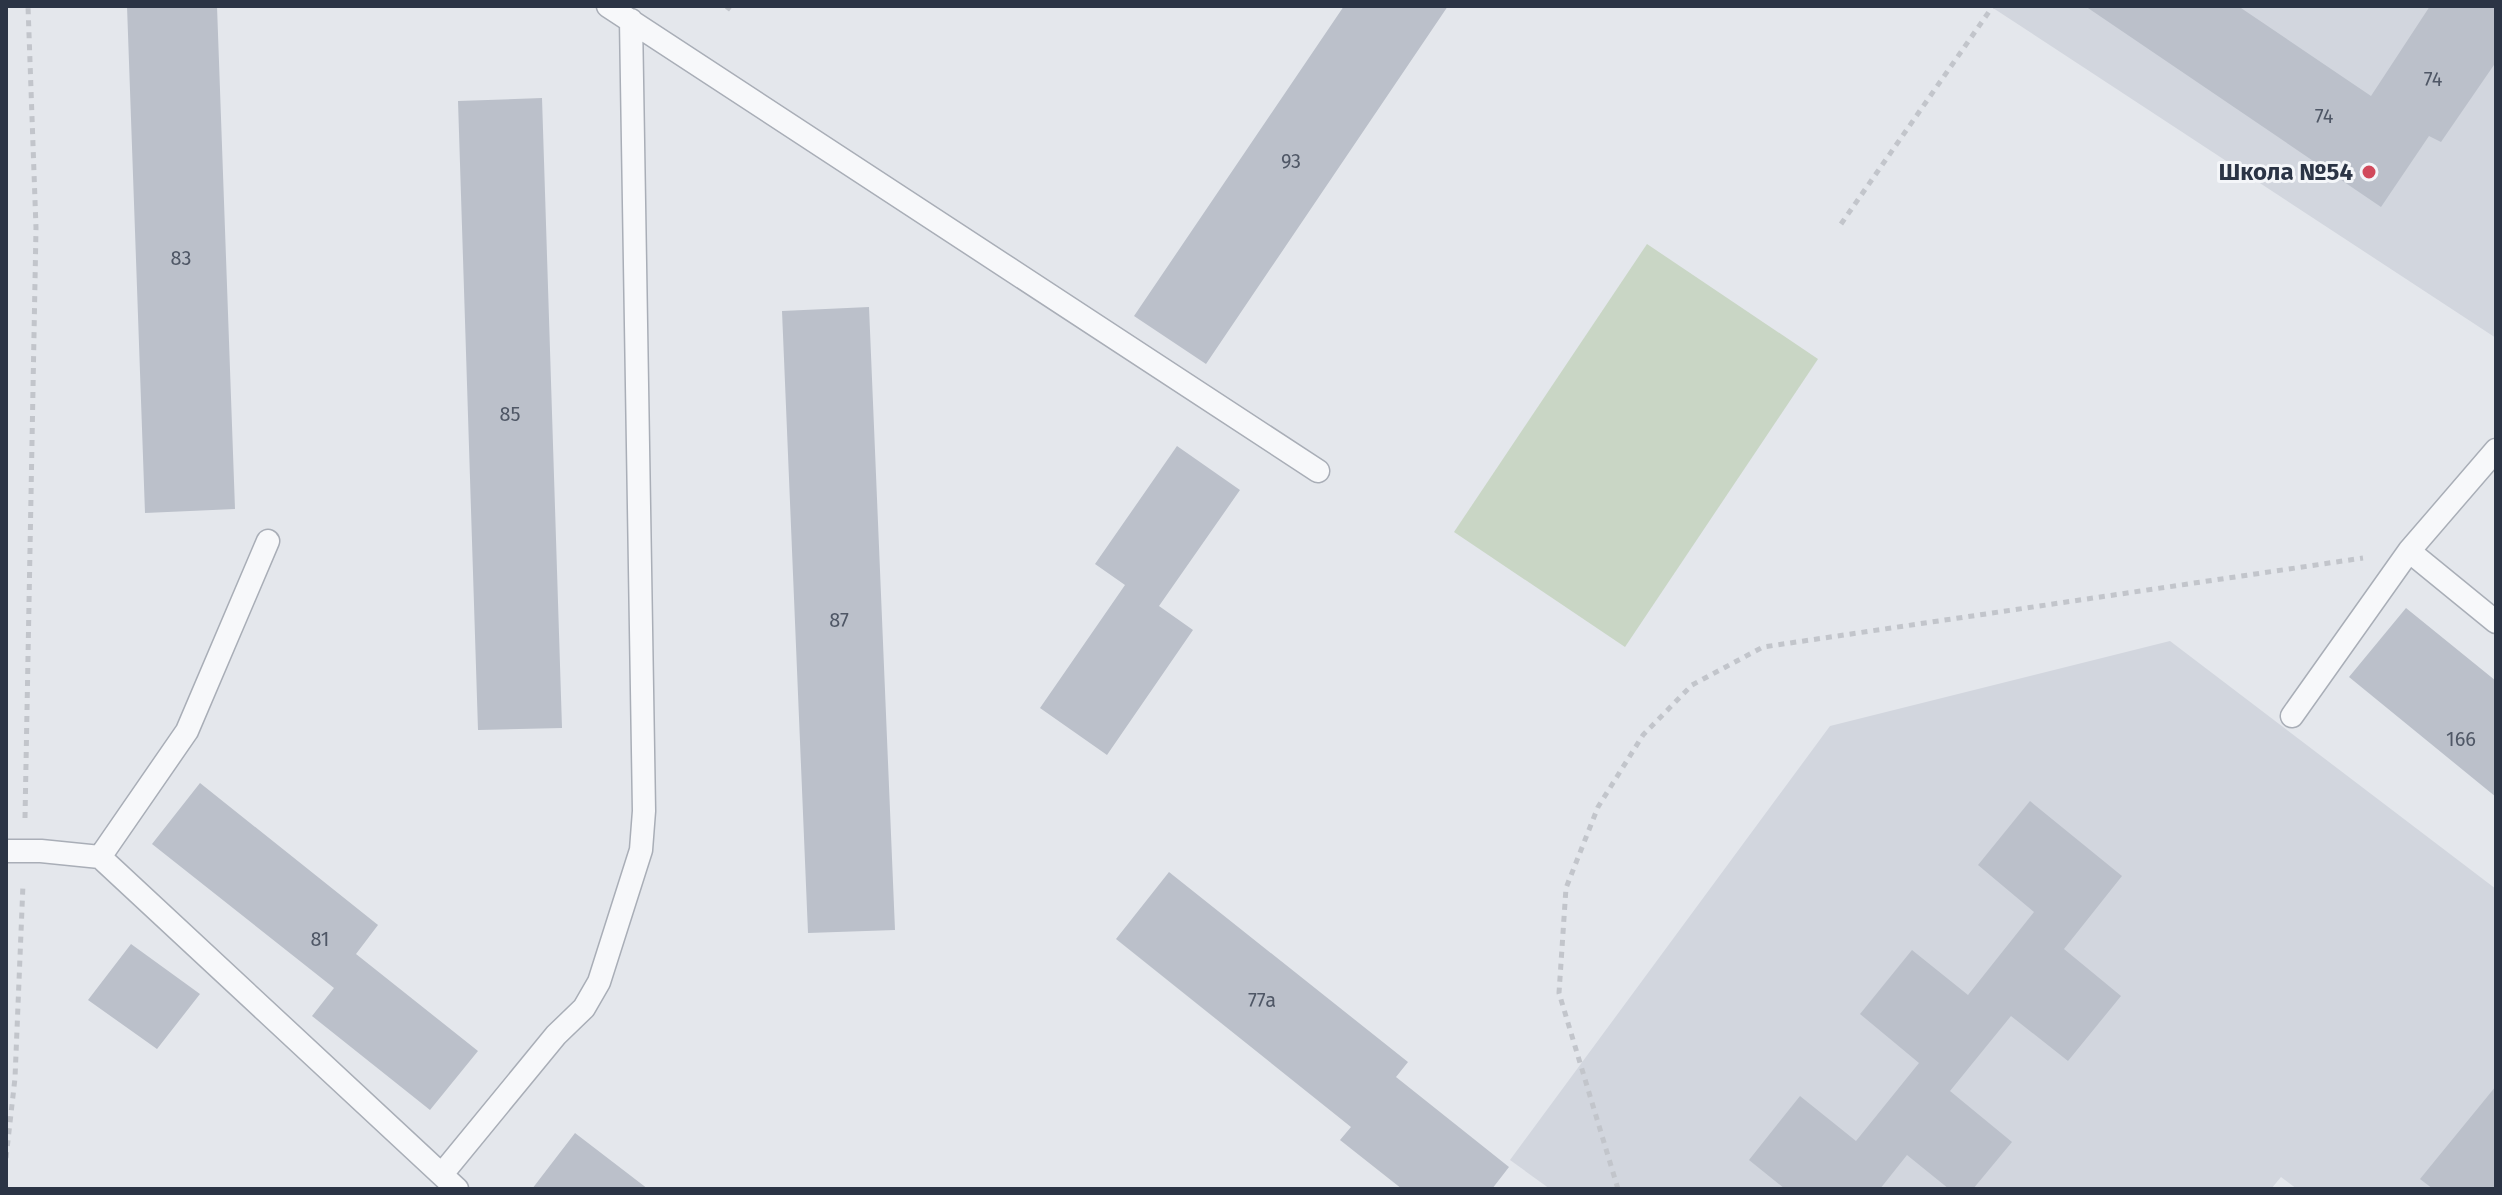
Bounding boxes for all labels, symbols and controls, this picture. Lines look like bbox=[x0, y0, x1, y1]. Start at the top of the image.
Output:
house number: 74 bbox=[2424, 67, 2443, 91]
house number: 74 bbox=[2315, 104, 2334, 128]
house number: 93 bbox=[1281, 149, 1301, 173]
place label: Школа №54 bbox=[2218, 158, 2353, 186]
marker: Школа №54 bbox=[2360, 163, 2378, 181]
house number: 83 bbox=[171, 246, 192, 270]
house number: 85 bbox=[499, 402, 521, 426]
house number: 87 bbox=[829, 608, 849, 632]
house number: 166 bbox=[2446, 727, 2476, 751]
house number: 81 bbox=[310, 927, 330, 951]
house number: 77а bbox=[1248, 988, 1276, 1012]

